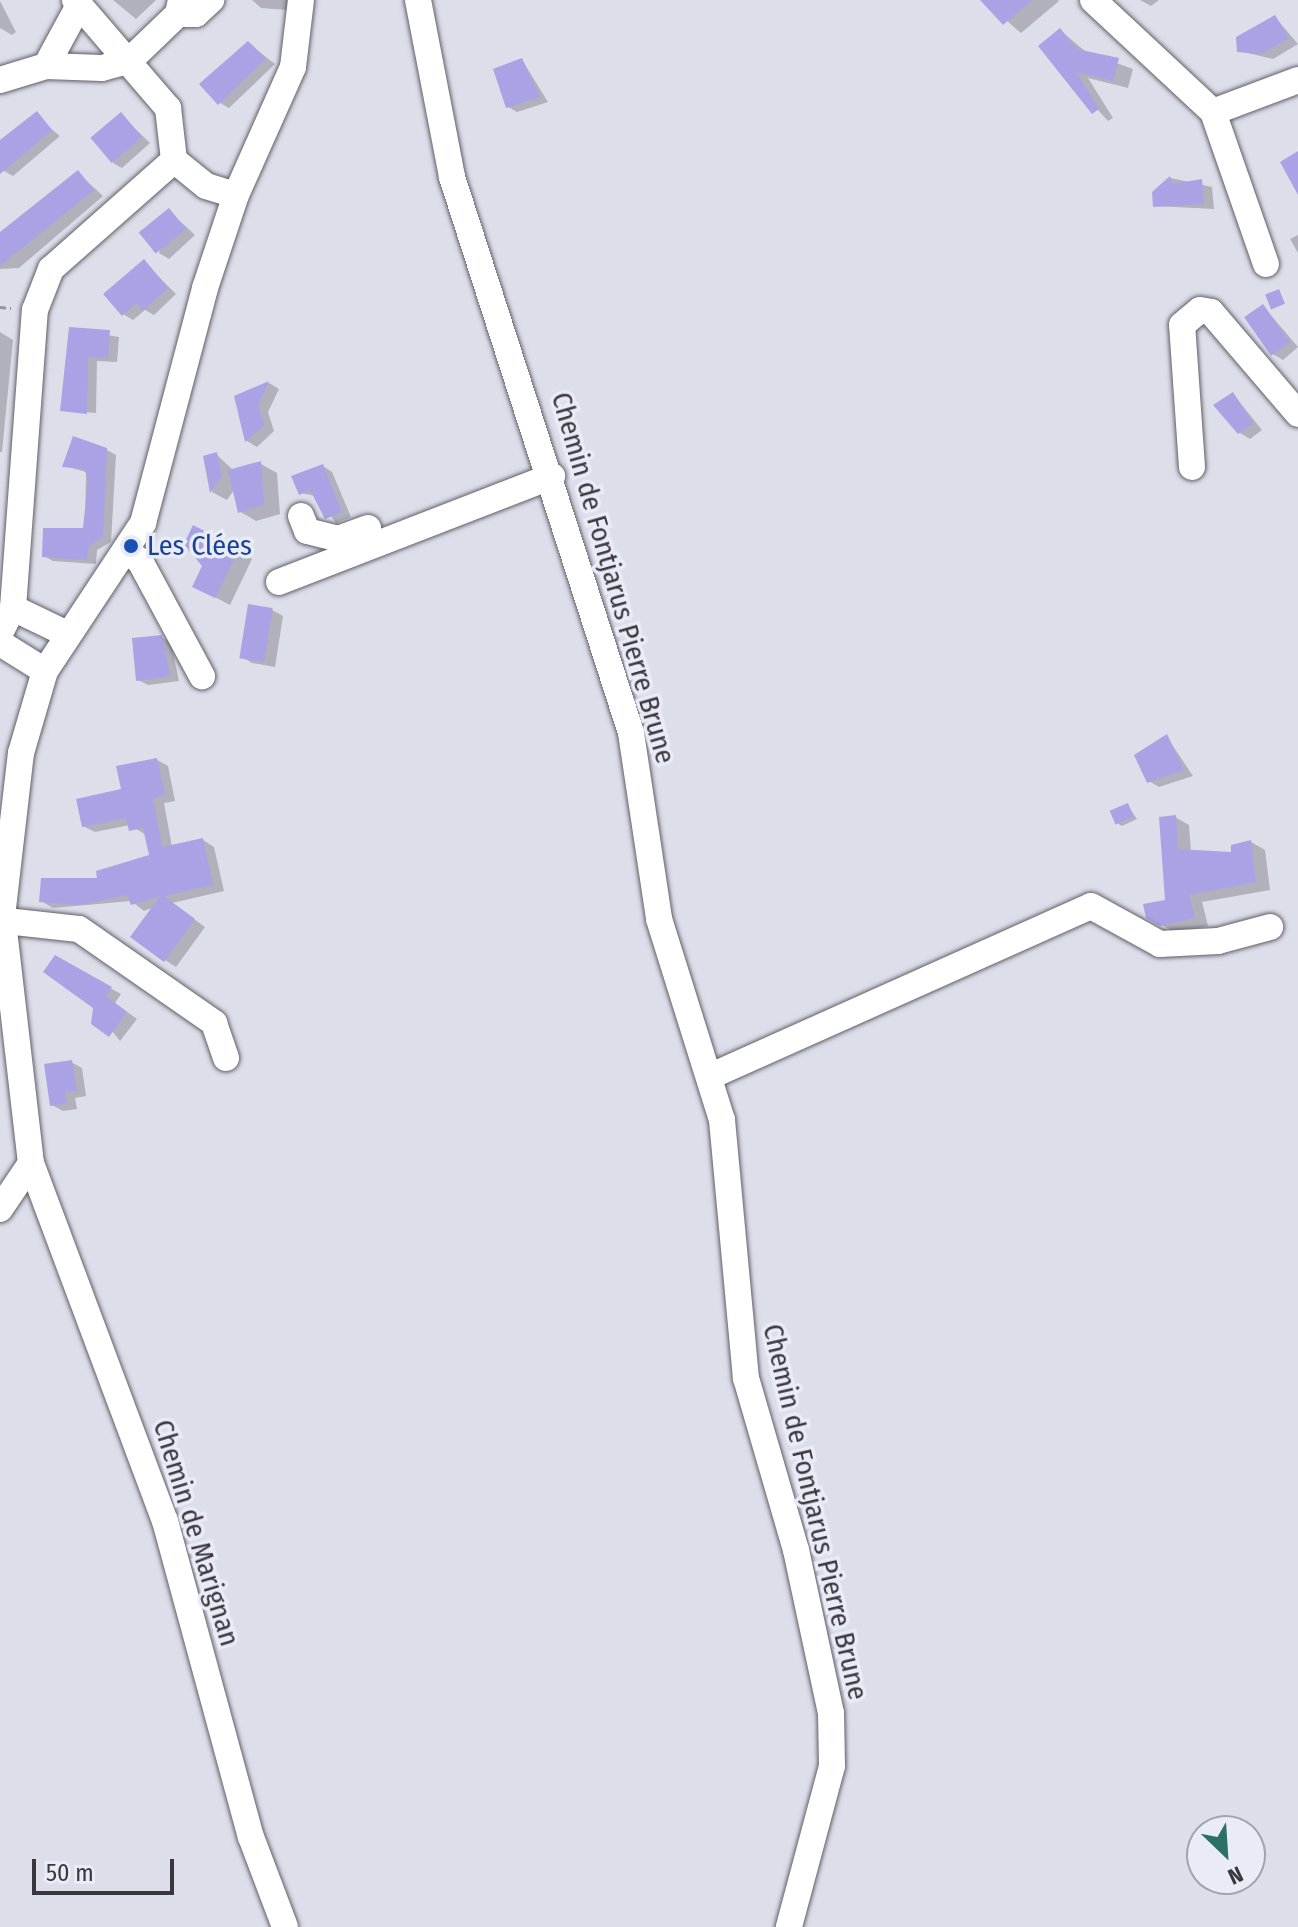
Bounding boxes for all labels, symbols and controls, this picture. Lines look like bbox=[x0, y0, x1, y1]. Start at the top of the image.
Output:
street label: Chemin de Fontjarus Pierre Brune bbox=[544, 389, 682, 767]
place label: Les Clées bbox=[147, 529, 252, 563]
marker: Les Clées bbox=[122, 537, 140, 555]
street label: Chemin de Fontjarus Pierre Brune bbox=[755, 1321, 875, 1703]
street label: Chemin de Marignan bbox=[146, 1416, 246, 1650]
north arrow bbox=[1186, 1815, 1266, 1895]
scale bar bbox=[36, 1843, 178, 1893]
text: 50 m bbox=[46, 1859, 94, 1887]
text: N bbox=[1224, 1860, 1247, 1890]

